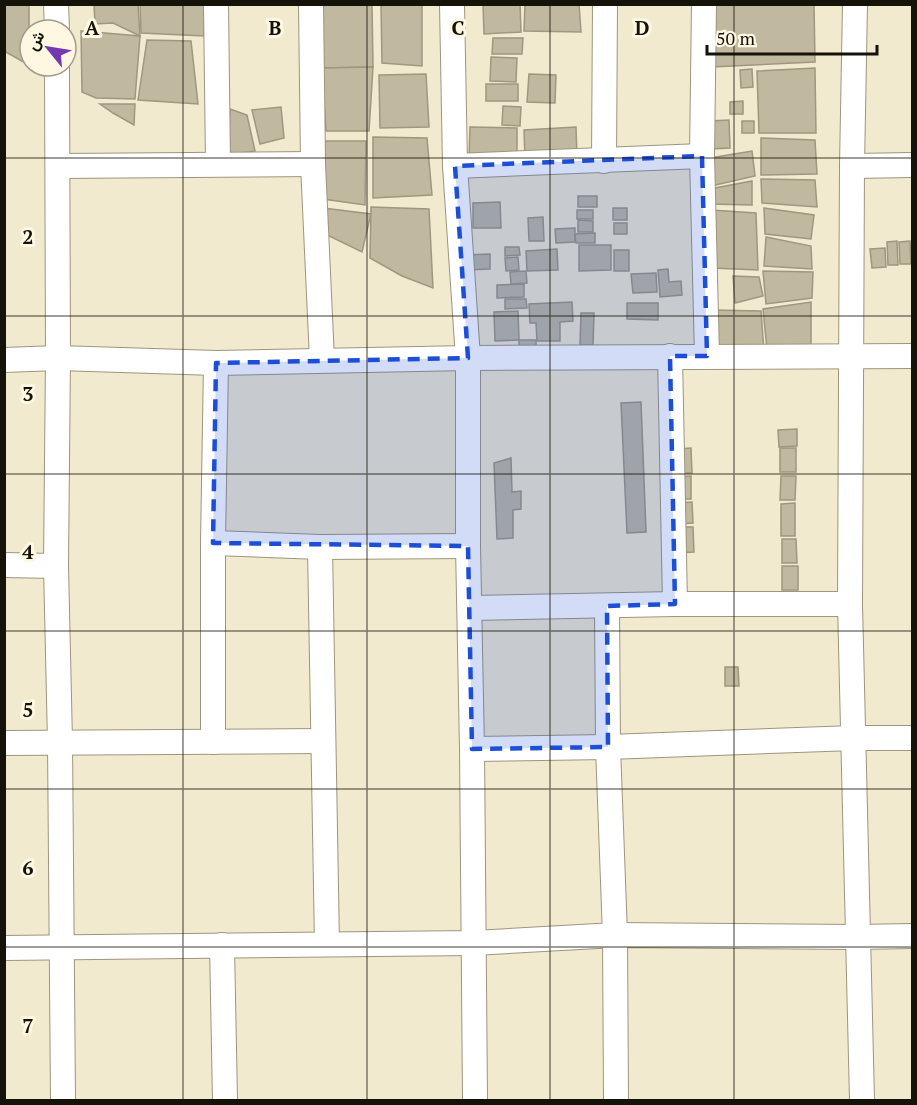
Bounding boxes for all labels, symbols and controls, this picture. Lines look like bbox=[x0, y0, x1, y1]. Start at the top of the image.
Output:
text: A bbox=[85, 14, 100, 41]
text: B bbox=[269, 14, 282, 41]
text: C bbox=[451, 14, 465, 41]
text: D bbox=[635, 14, 649, 41]
north arrow bbox=[18, 18, 78, 78]
scale bar bbox=[707, 18, 876, 56]
text: 50 m bbox=[716, 26, 756, 50]
text: ش bbox=[21, 27, 49, 54]
text: 2 bbox=[22, 223, 34, 250]
text: 3 bbox=[22, 380, 34, 407]
text: 4 bbox=[22, 538, 34, 565]
text: 5 bbox=[22, 696, 34, 723]
text: 6 bbox=[22, 854, 34, 881]
text: 7 bbox=[22, 1012, 34, 1039]

